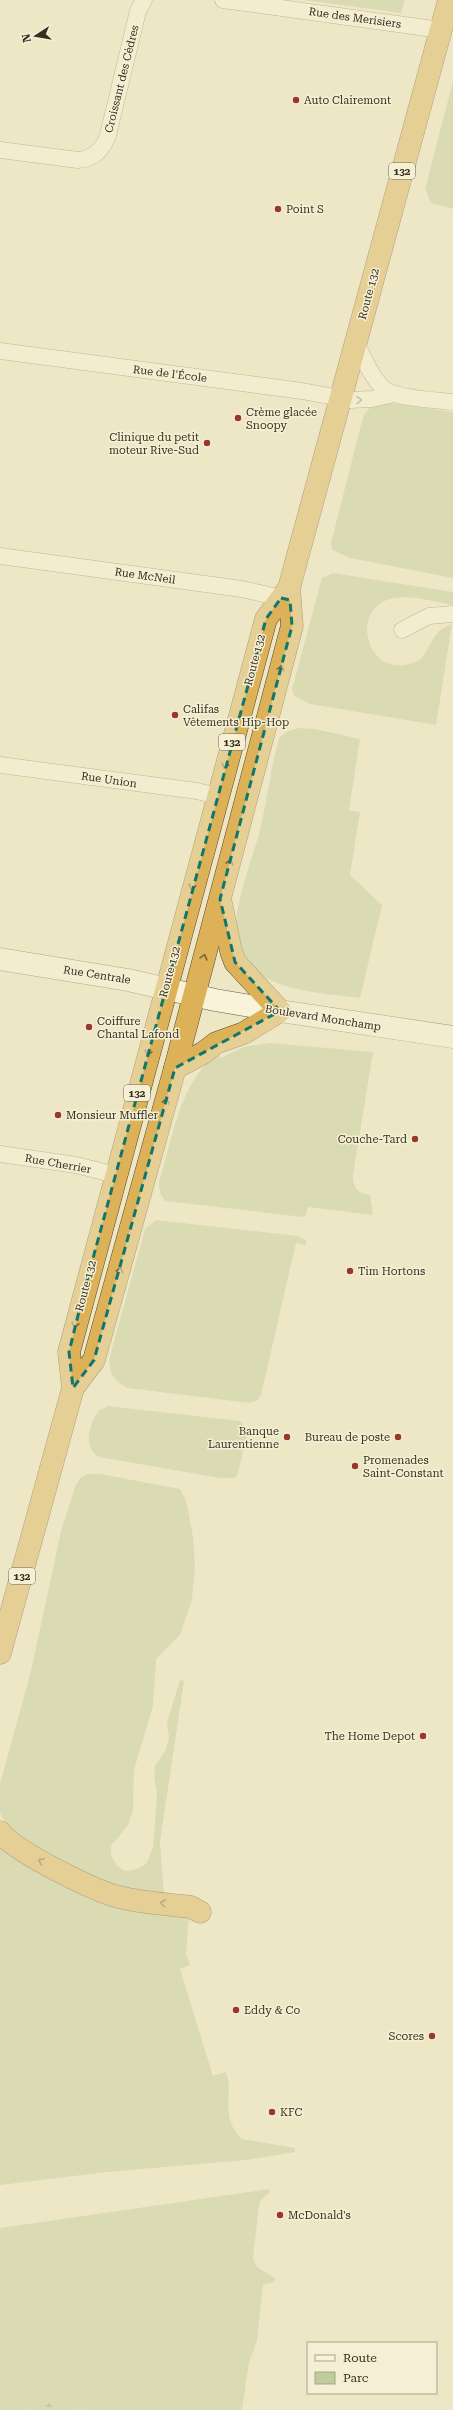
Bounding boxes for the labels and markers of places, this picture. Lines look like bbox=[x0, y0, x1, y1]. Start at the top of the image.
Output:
place label: Auto Clairemont bbox=[304, 94, 391, 107]
marker: Auto Clairemont bbox=[291, 95, 301, 105]
place label: Point S bbox=[286, 203, 324, 216]
marker: Point S bbox=[273, 204, 283, 214]
place label: Crème glacée Snoopy bbox=[246, 406, 317, 432]
marker: Crème glacée Snoopy bbox=[233, 413, 243, 423]
place label: Clinique du petit moteur Rive-Sud bbox=[109, 431, 199, 457]
marker: Clinique du petit moteur Rive-Sud bbox=[202, 438, 212, 448]
place label: Califas Vêtements Hip-Hop bbox=[183, 703, 289, 729]
marker: Califas Vêtements Hip-Hop bbox=[170, 710, 180, 720]
place label: Coiffure Chantal Lafond bbox=[97, 1015, 179, 1041]
marker: Coiffure Chantal Lafond bbox=[84, 1022, 94, 1032]
place label: Monsieur Muffler bbox=[66, 1109, 159, 1122]
marker: Monsieur Muffler bbox=[53, 1110, 63, 1120]
place label: Couche-Tard bbox=[338, 1133, 407, 1146]
marker: Couche-Tard bbox=[410, 1134, 420, 1144]
place label: Tim Hortons bbox=[358, 1265, 425, 1278]
marker: Tim Hortons bbox=[345, 1266, 355, 1276]
place label: Banque Laurentienne bbox=[208, 1425, 279, 1451]
place label: Bureau de poste bbox=[305, 1431, 390, 1444]
marker: Banque Laurentienne bbox=[282, 1432, 292, 1442]
marker: Bureau de poste bbox=[393, 1432, 403, 1442]
place label: Promenades Saint-Constant bbox=[363, 1454, 444, 1480]
marker: Promenades Saint-Constant bbox=[350, 1461, 360, 1471]
place label: The Home Depot bbox=[324, 1730, 415, 1743]
marker: The Home Depot bbox=[418, 1731, 428, 1741]
place label: Eddy & Co bbox=[244, 2004, 300, 2017]
marker: Eddy & Co bbox=[231, 2005, 241, 2015]
place label: Scores bbox=[388, 2030, 424, 2043]
marker: Scores bbox=[427, 2031, 437, 2041]
place label: KFC bbox=[280, 2106, 303, 2119]
marker: KFC bbox=[267, 2107, 277, 2117]
place label: McDonald's bbox=[288, 2209, 351, 2222]
marker: McDonald's bbox=[275, 2210, 285, 2220]

